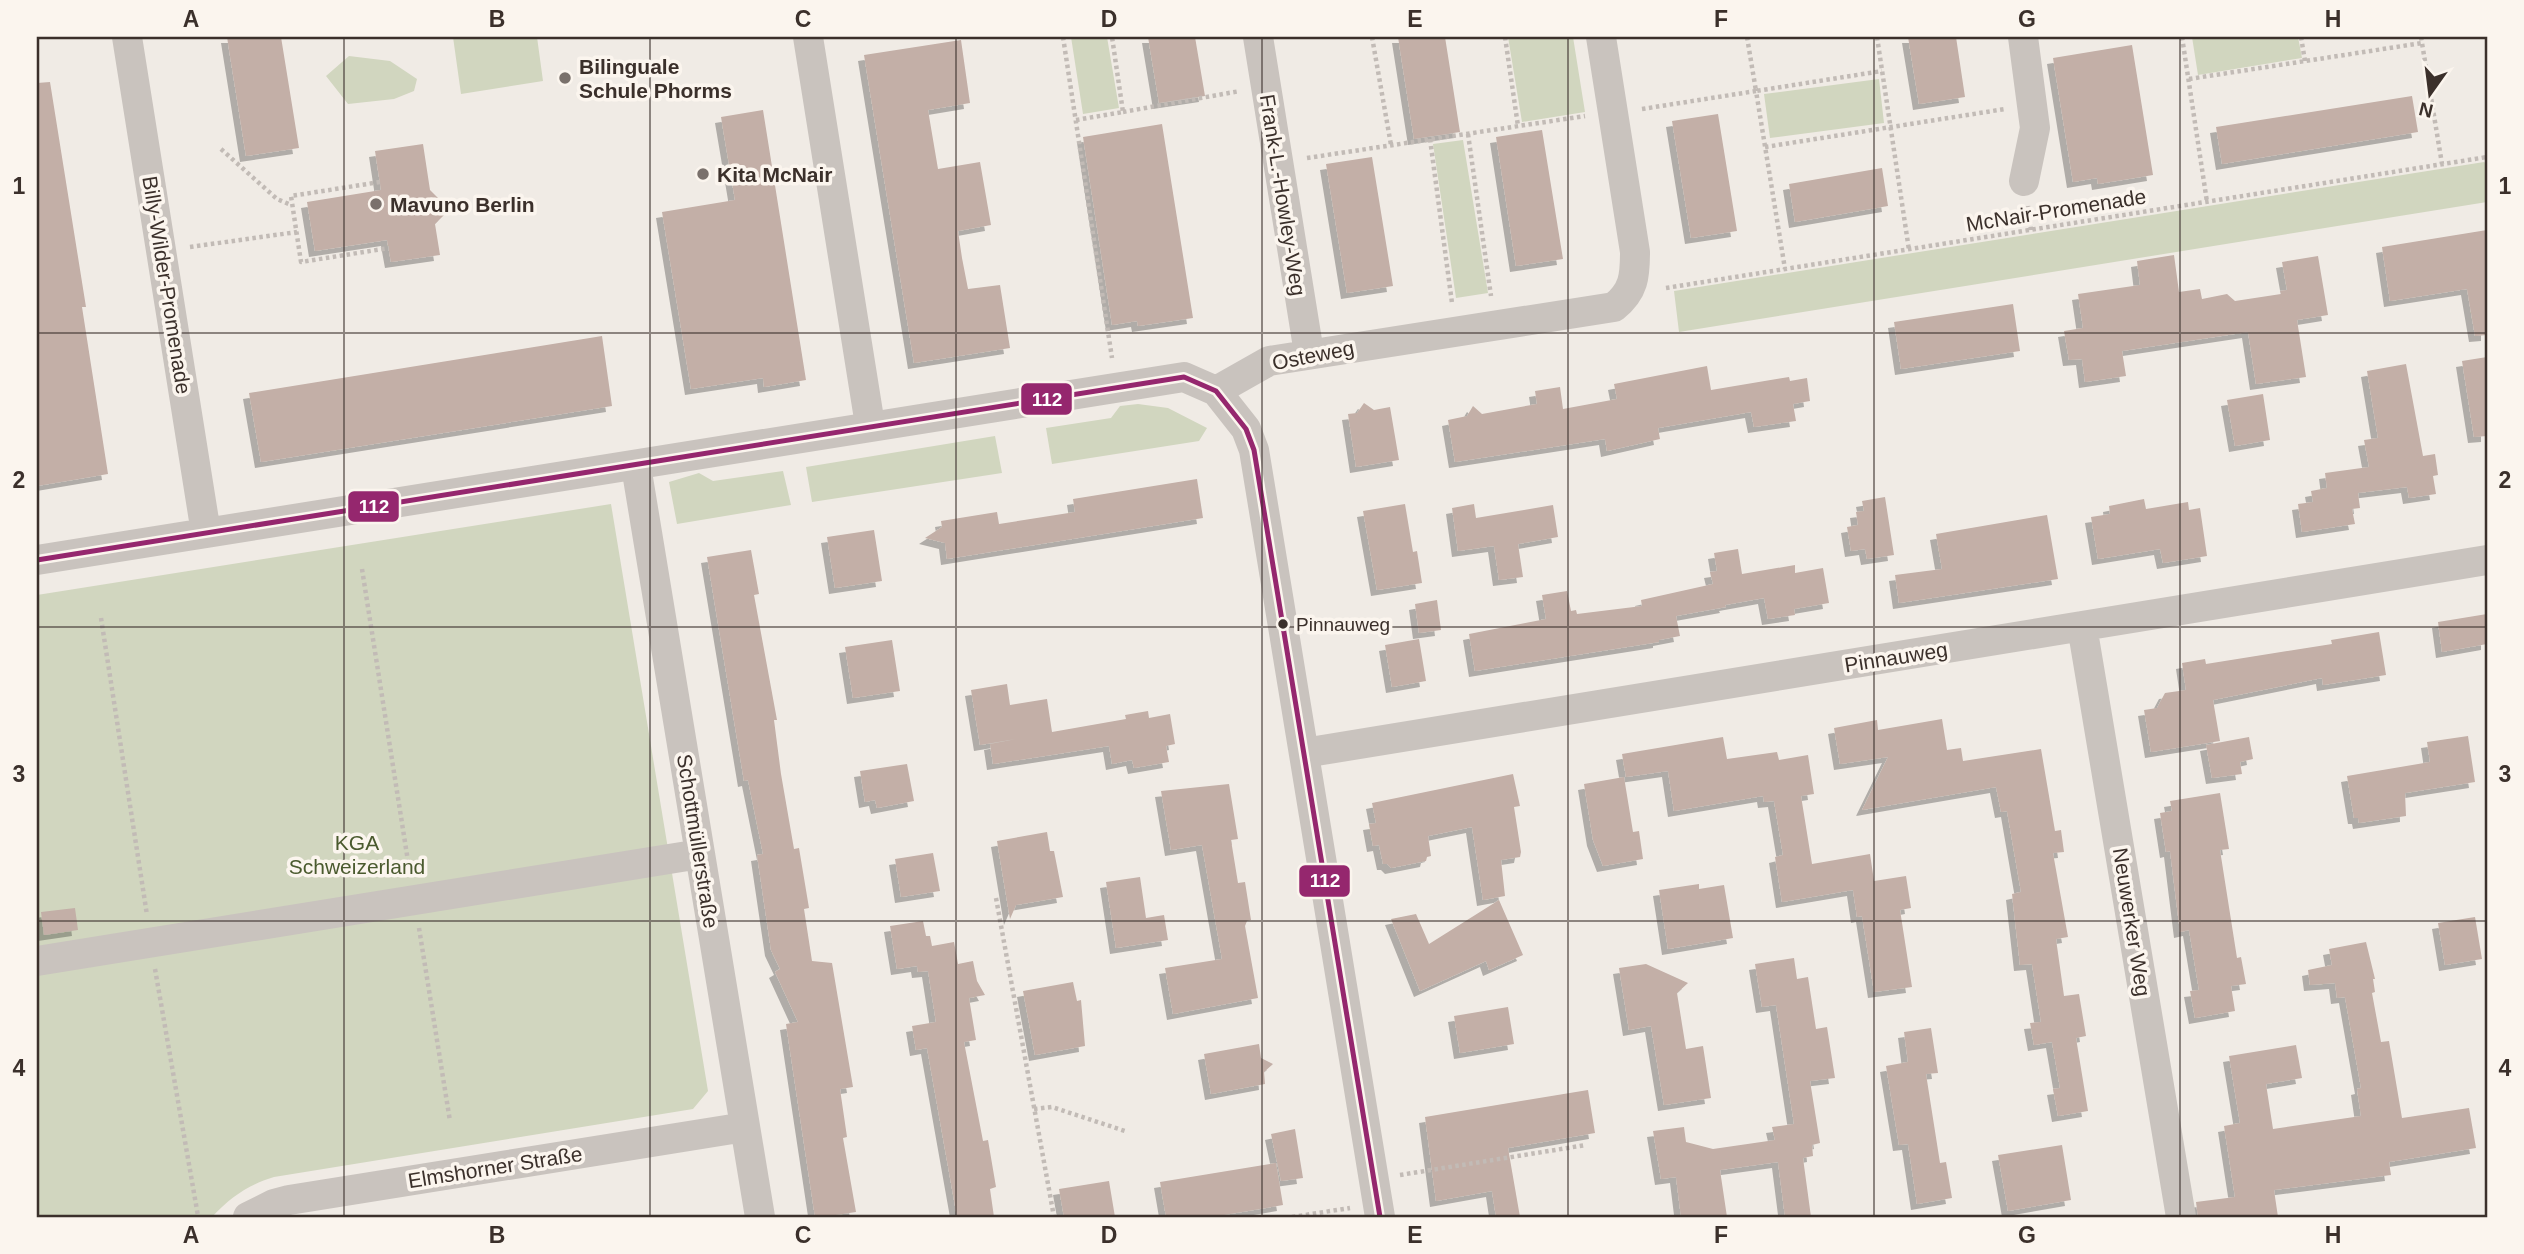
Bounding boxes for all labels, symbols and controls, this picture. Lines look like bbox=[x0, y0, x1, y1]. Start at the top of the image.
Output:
text: A bbox=[183, 6, 199, 32]
text: B bbox=[489, 6, 505, 32]
text: C bbox=[795, 6, 811, 32]
text: D bbox=[1101, 6, 1117, 32]
text: E bbox=[1407, 6, 1423, 32]
text: F bbox=[1714, 6, 1728, 32]
text: G bbox=[2018, 6, 2036, 32]
text: H bbox=[2325, 6, 2341, 32]
place label: Bilinguale Schule Phorms bbox=[579, 55, 732, 102]
north arrow bbox=[2394, 60, 2464, 130]
marker: Bilinguale Schule Phorms bbox=[557, 70, 573, 86]
street label: Frank-L.-Howley-Weg bbox=[1256, 93, 1310, 297]
text: N bbox=[2417, 98, 2435, 122]
place label: Kita McNair bbox=[717, 163, 833, 186]
marker: Kita McNair bbox=[695, 166, 711, 182]
text: 1 bbox=[13, 173, 26, 199]
text: 1 bbox=[2499, 173, 2512, 199]
street label: Billy-Wilder-Promenade bbox=[138, 174, 196, 396]
street label: McNair-Promenade bbox=[1964, 184, 2148, 236]
place label: Mavuno Berlin bbox=[390, 193, 535, 216]
marker: Mavuno Berlin bbox=[368, 196, 384, 212]
street label: Osteweg bbox=[1270, 336, 1356, 374]
line badge: 112 bbox=[1020, 382, 1073, 416]
text: 112 bbox=[1032, 389, 1062, 410]
text: 2 bbox=[13, 467, 25, 493]
text: 2 bbox=[2499, 467, 2511, 493]
line badge: 112 bbox=[347, 490, 400, 523]
text: 112 bbox=[359, 496, 389, 517]
place label: Pinnauweg bbox=[1296, 614, 1390, 635]
marker: Pinnauweg bbox=[1276, 617, 1290, 631]
street label: Pinnauweg bbox=[1843, 638, 1949, 676]
street label: Schottmüllerstraße bbox=[673, 752, 723, 930]
text: 3 bbox=[13, 761, 25, 787]
text: 3 bbox=[2499, 761, 2511, 787]
park label: KGA Schweizerland bbox=[289, 831, 425, 878]
street label: Neuwerker Weg bbox=[2109, 846, 2155, 998]
line badge: 112 bbox=[1298, 864, 1351, 898]
text: 112 bbox=[1310, 870, 1340, 891]
text: 4 bbox=[13, 1055, 26, 1081]
text: 4 bbox=[2499, 1055, 2512, 1081]
street label: Elmshorner Straße bbox=[406, 1142, 584, 1192]
text: A bbox=[183, 1222, 199, 1248]
text: B bbox=[489, 1222, 505, 1248]
text: C bbox=[795, 1222, 811, 1248]
text: D bbox=[1101, 1222, 1117, 1248]
text: E bbox=[1407, 1222, 1423, 1248]
text: F bbox=[1714, 1222, 1728, 1248]
text: G bbox=[2018, 1222, 2036, 1248]
text: H bbox=[2325, 1222, 2341, 1248]

